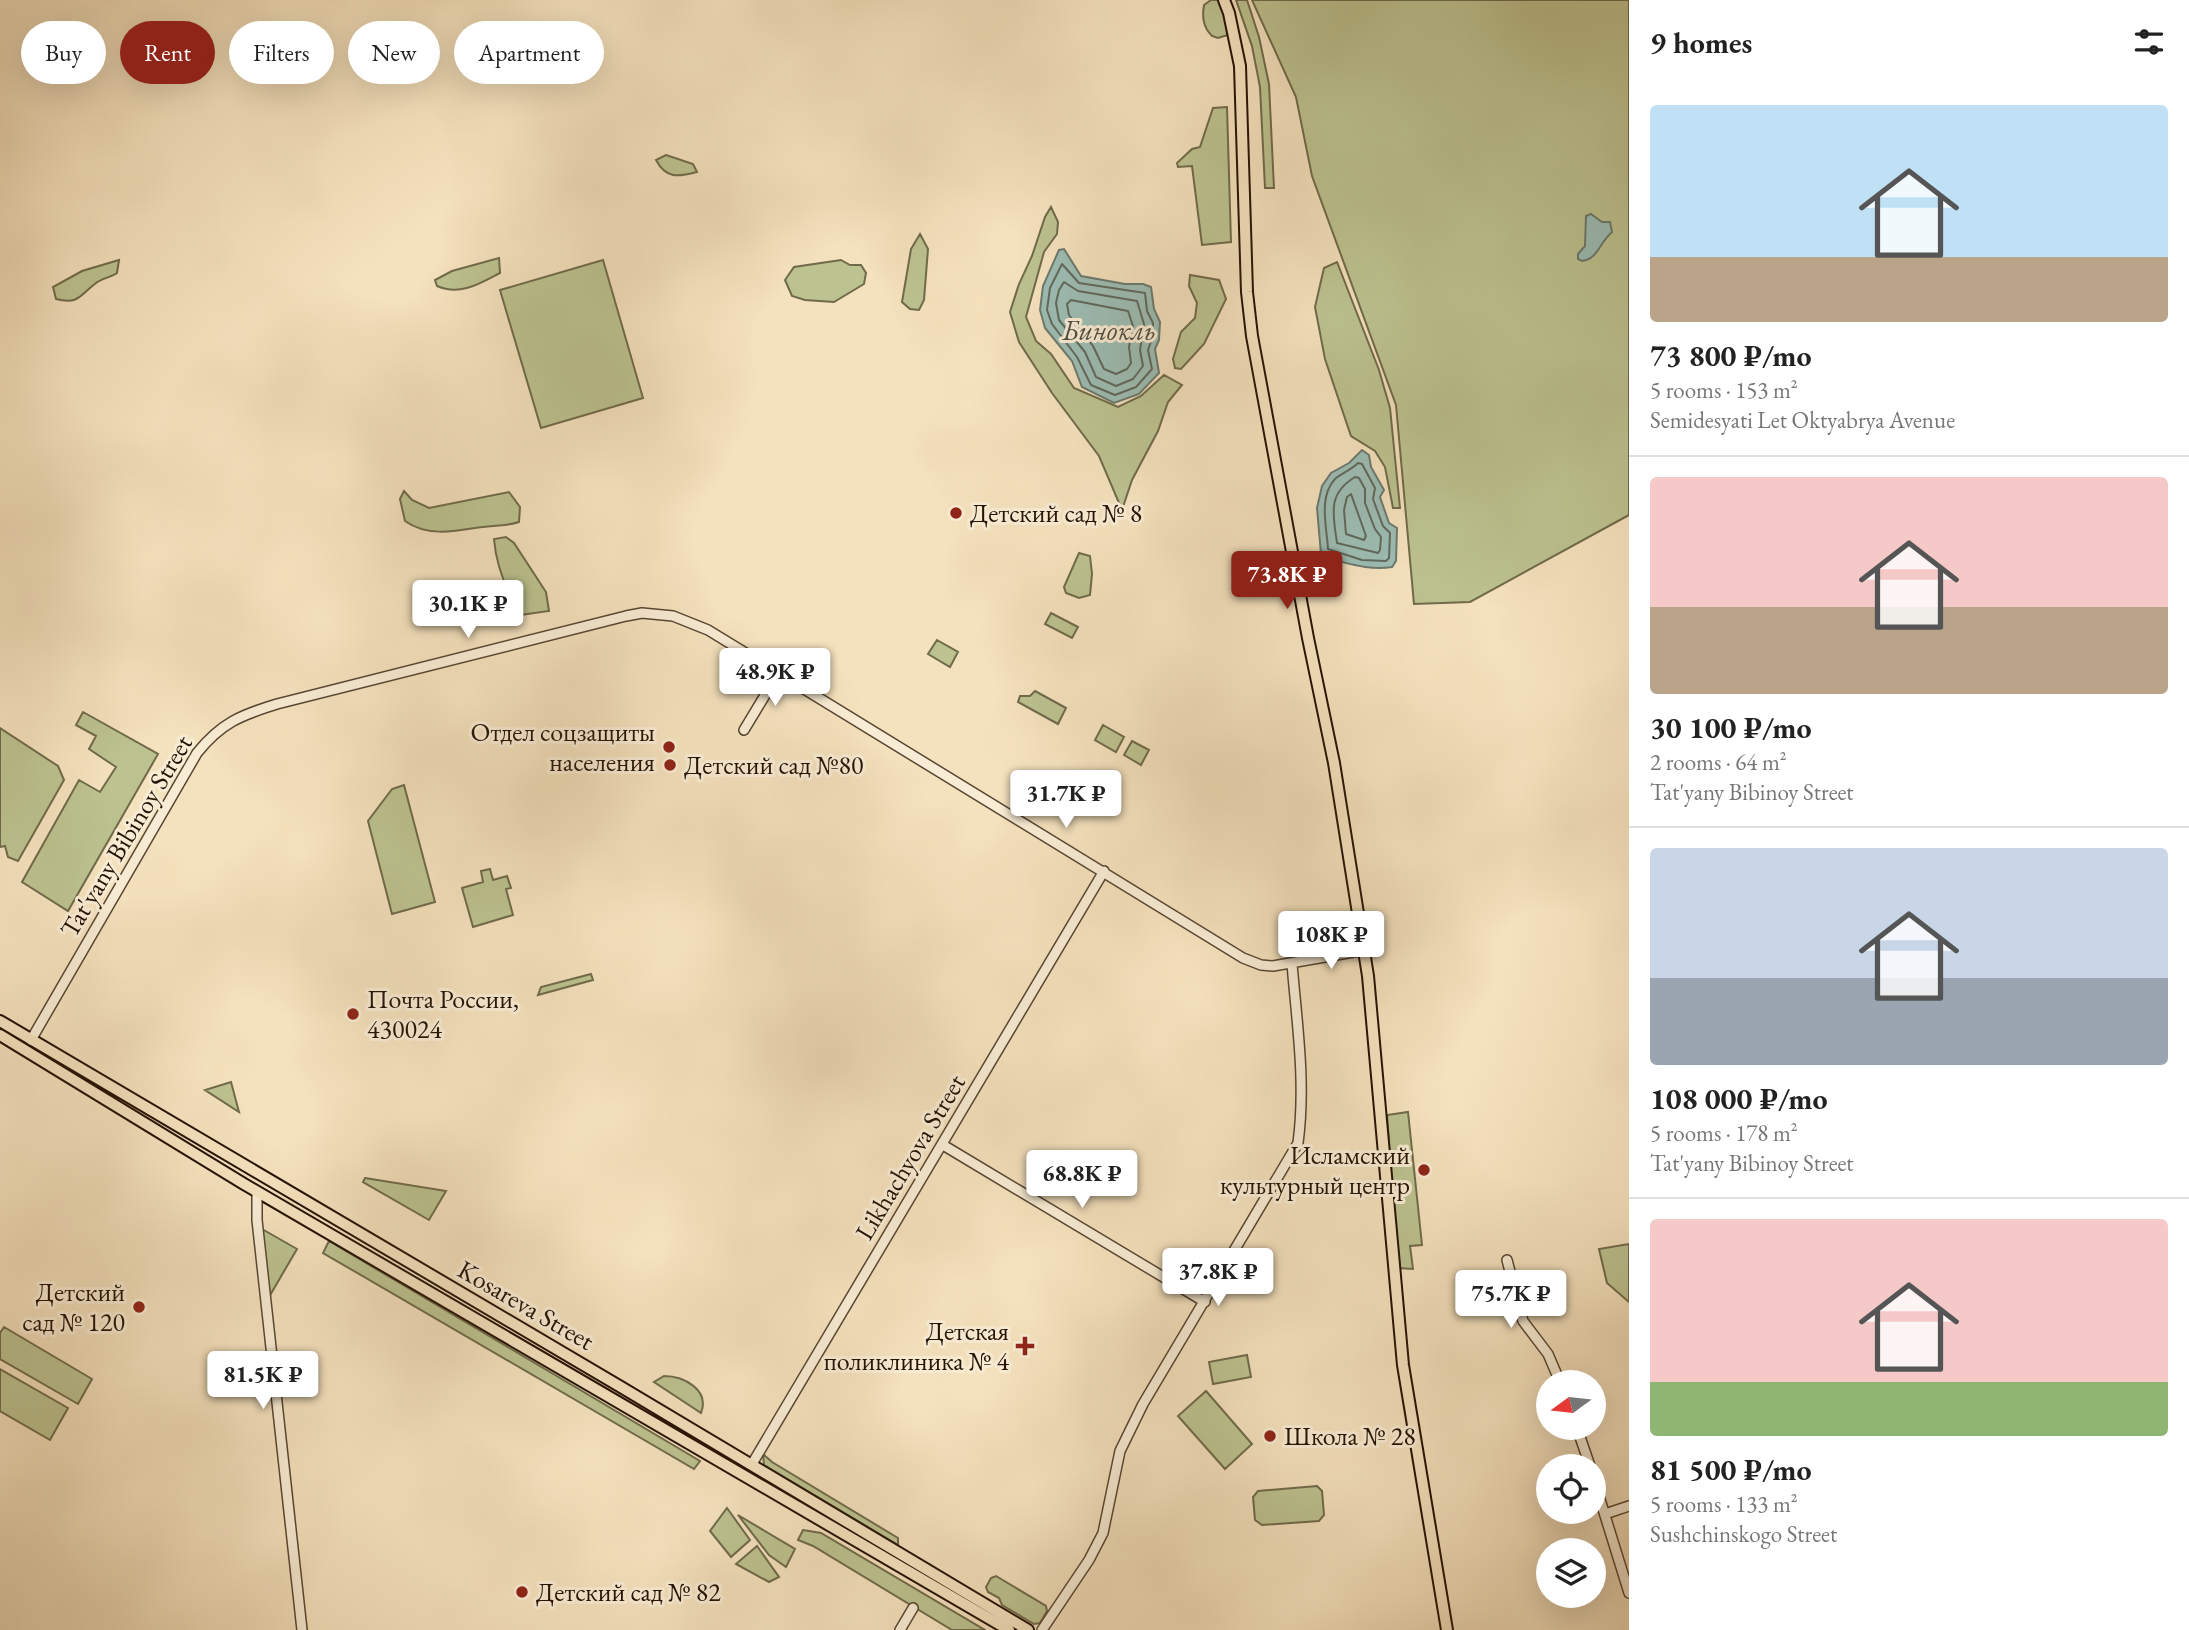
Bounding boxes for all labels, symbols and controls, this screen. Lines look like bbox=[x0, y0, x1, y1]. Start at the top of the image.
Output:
chip: Buy bbox=[21, 21, 106, 84]
chip: Rent bbox=[120, 21, 215, 84]
chip: Filters bbox=[229, 21, 334, 84]
chip: New bbox=[348, 21, 440, 84]
chip: Apartment bbox=[454, 21, 604, 84]
text: 9 homes bbox=[1650, 23, 1752, 62]
icon: filters bbox=[2130, 23, 2168, 61]
icon: home bbox=[1846, 150, 1972, 276]
water label: Бинокль bbox=[1061, 312, 1156, 348]
text: 73 800 ₽/mo bbox=[1650, 336, 1812, 375]
text: 5 rooms · 153 m² bbox=[1650, 375, 1798, 405]
text: Semidesyati Let Oktyabrya Avenue bbox=[1650, 405, 1955, 435]
place label: Детский сад № 8 bbox=[970, 496, 1142, 530]
marker: Детский сад № 8 bbox=[948, 505, 964, 521]
icon: home bbox=[1846, 522, 1972, 648]
pin: 73.8K ₽ bbox=[1222, 552, 1352, 611]
text: 73.8K ₽ bbox=[1247, 559, 1327, 589]
pin: 30.1K ₽ bbox=[403, 580, 533, 640]
text: 30.1K ₽ bbox=[428, 588, 508, 618]
pin: 48.9K ₽ bbox=[710, 648, 840, 708]
text: 48.9K ₽ bbox=[735, 656, 815, 686]
text: 30 100 ₽/mo bbox=[1650, 708, 1812, 747]
place label: Отдел соцзащиты населения bbox=[471, 715, 655, 779]
street label: Tat'yany Bibinoy Street bbox=[52, 729, 200, 943]
marker: Отдел соцзащиты населения bbox=[661, 739, 677, 755]
text: 2 rooms · 64 m² bbox=[1650, 747, 1787, 777]
place label: Детский сад №80 bbox=[684, 748, 864, 782]
marker: Детский сад №80 bbox=[662, 757, 678, 773]
pin: 31.7K ₽ bbox=[1001, 770, 1131, 830]
text: Tat'yany Bibinoy Street bbox=[1650, 777, 1854, 807]
text: 31.7K ₽ bbox=[1026, 778, 1106, 808]
icon: home bbox=[1846, 893, 1972, 1019]
pin: 108K ₽ bbox=[1274, 912, 1388, 971]
text: 108K ₽ bbox=[1294, 919, 1368, 949]
place label: Почта России, 430024 bbox=[367, 982, 519, 1046]
marker: Почта России, 430024 bbox=[345, 1006, 361, 1022]
street label: Likhachyova Street bbox=[847, 1068, 973, 1246]
text: 108 000 ₽/mo bbox=[1650, 1079, 1828, 1118]
text: 5 rooms · 178 m² bbox=[1650, 1118, 1798, 1148]
place label: Исламский культурный центр bbox=[1220, 1138, 1410, 1202]
text: Tat'yany Bibinoy Street bbox=[1650, 1148, 1854, 1178]
pin: 68.8K ₽ bbox=[1017, 1150, 1147, 1210]
text: 68.8K ₽ bbox=[1042, 1158, 1122, 1188]
marker: Исламский культурный центр bbox=[1416, 1162, 1432, 1178]
pin: 37.8K ₽ bbox=[1153, 1248, 1283, 1308]
street label: Kosareva Street bbox=[452, 1252, 600, 1358]
text: 37.8K ₽ bbox=[1178, 1256, 1258, 1286]
icon: home bbox=[1846, 1264, 1972, 1390]
pin: 75.7K ₽ bbox=[1446, 1270, 1576, 1330]
place label: Детский сад № 120 bbox=[22, 1275, 125, 1339]
text: 75.7K ₽ bbox=[1471, 1278, 1551, 1308]
marker: Детский сад № 120 bbox=[131, 1299, 147, 1315]
place label: Детская поликлиника № 4 bbox=[824, 1314, 1010, 1378]
marker: Детская поликлиника № 4 bbox=[1015, 1336, 1035, 1356]
pin: 81.5K ₽ bbox=[198, 1352, 328, 1411]
text: 81.5K ₽ bbox=[223, 1359, 303, 1389]
north arrow bbox=[1536, 1370, 1606, 1440]
map controls bbox=[1536, 1370, 1606, 1608]
place label: Школа № 28 bbox=[1284, 1419, 1416, 1453]
marker: Школа № 28 bbox=[1262, 1428, 1278, 1444]
text: 81 500 ₽/mo bbox=[1650, 1450, 1812, 1489]
button: locate bbox=[1536, 1454, 1606, 1524]
text: 5 rooms · 133 m² bbox=[1650, 1489, 1798, 1519]
text: Sushchinskogo Street bbox=[1650, 1519, 1837, 1549]
button: layers bbox=[1536, 1538, 1606, 1608]
place label: Детский сад № 82 bbox=[536, 1575, 721, 1609]
marker: Детский сад № 82 bbox=[514, 1584, 530, 1600]

